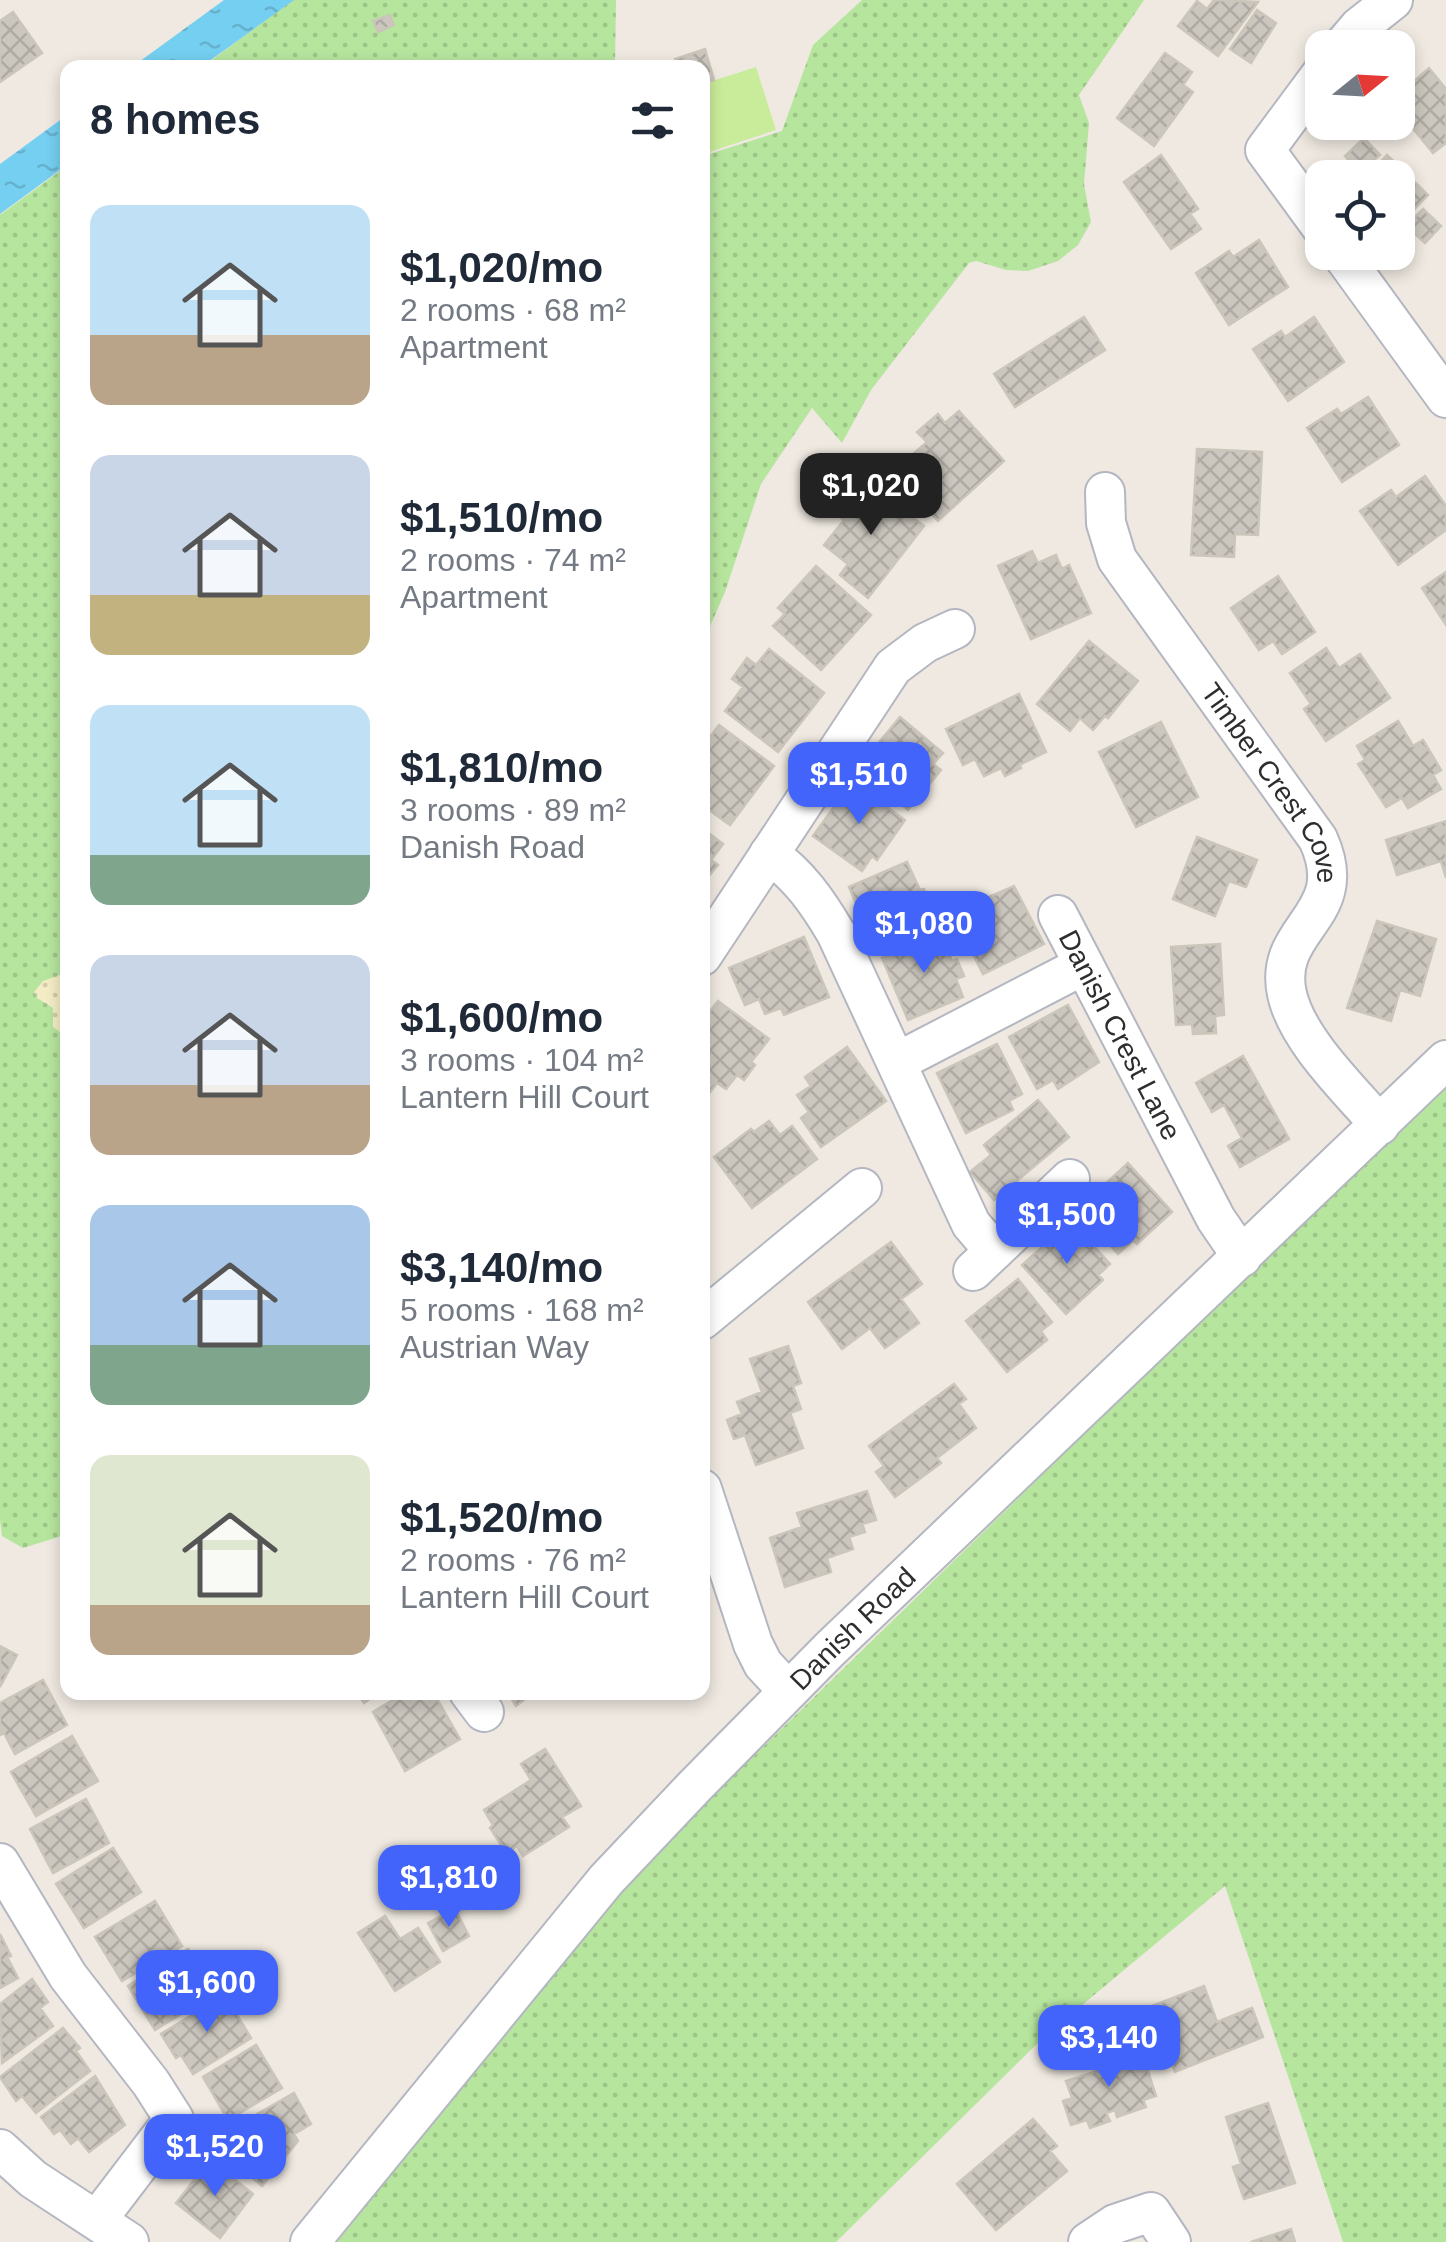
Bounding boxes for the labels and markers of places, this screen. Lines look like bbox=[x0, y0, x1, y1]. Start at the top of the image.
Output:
pin: $1,020 bbox=[790, 453, 952, 538]
pin: $1,510 bbox=[778, 742, 940, 827]
pin: $1,080 bbox=[843, 891, 1005, 976]
pin: $1,500 bbox=[986, 1182, 1148, 1267]
pin: $1,810 bbox=[368, 1845, 530, 1930]
pin: $1,600 bbox=[126, 1950, 288, 2035]
pin: $3,140 bbox=[1028, 2005, 1190, 2090]
pin: $1,520 bbox=[134, 2114, 296, 2199]

